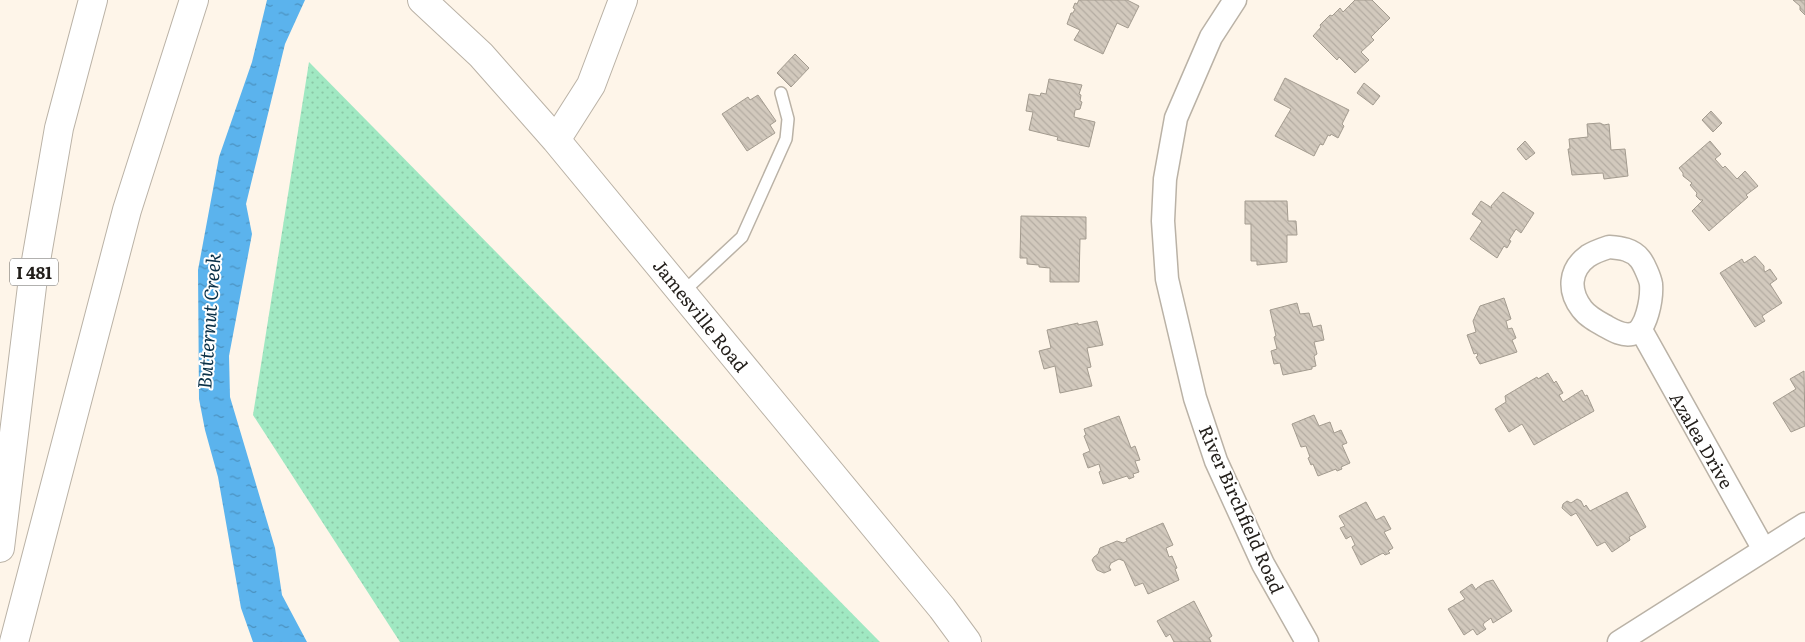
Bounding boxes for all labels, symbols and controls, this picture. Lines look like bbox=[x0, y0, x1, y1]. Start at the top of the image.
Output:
water label: Butternut Creek bbox=[189, 252, 227, 390]
street label: Jamesville Road bbox=[647, 253, 755, 377]
road number: I 481 bbox=[10, 258, 58, 286]
street label: Azalea Drive bbox=[1663, 387, 1741, 493]
street label: River Birchfield Road bbox=[1193, 420, 1291, 598]

